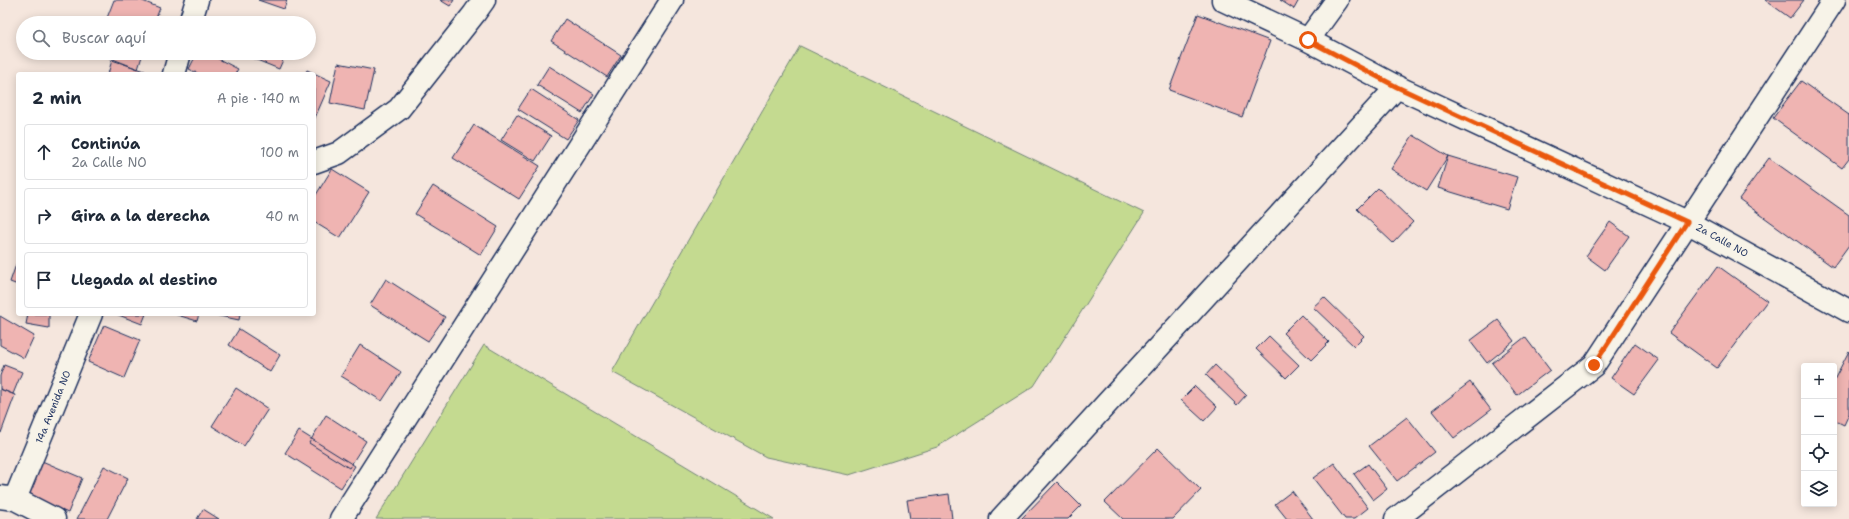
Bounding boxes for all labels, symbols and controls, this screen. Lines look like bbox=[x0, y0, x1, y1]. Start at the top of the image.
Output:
search box bbox=[16, 16, 316, 60]
icon: search bbox=[30, 27, 52, 49]
text: Buscar aquí bbox=[62, 28, 146, 48]
route start bbox=[1299, 31, 1317, 49]
text: 2 min bbox=[32, 87, 82, 109]
text: A pie · 140 m bbox=[217, 90, 300, 107]
text: Continúa bbox=[71, 134, 140, 154]
icon: ahead bbox=[33, 141, 55, 163]
text: 100 m bbox=[260, 144, 299, 161]
text: 2a Calle NO bbox=[71, 154, 147, 171]
icon: right bbox=[33, 205, 55, 227]
text: Gira a la derecha bbox=[71, 206, 210, 226]
text: 40 m bbox=[265, 208, 299, 225]
street label: 2a Calle NO bbox=[1693, 220, 1751, 260]
icon: arrive bbox=[33, 269, 55, 291]
text: Llegada al destino bbox=[71, 270, 218, 290]
route end bbox=[1585, 356, 1603, 374]
map controls bbox=[1801, 363, 1837, 507]
button: + bbox=[1801, 363, 1837, 399]
street label: 14a Avenida NO bbox=[32, 369, 74, 445]
button: − bbox=[1801, 399, 1837, 435]
button: locate bbox=[1801, 435, 1837, 471]
button: layers bbox=[1801, 471, 1837, 507]

